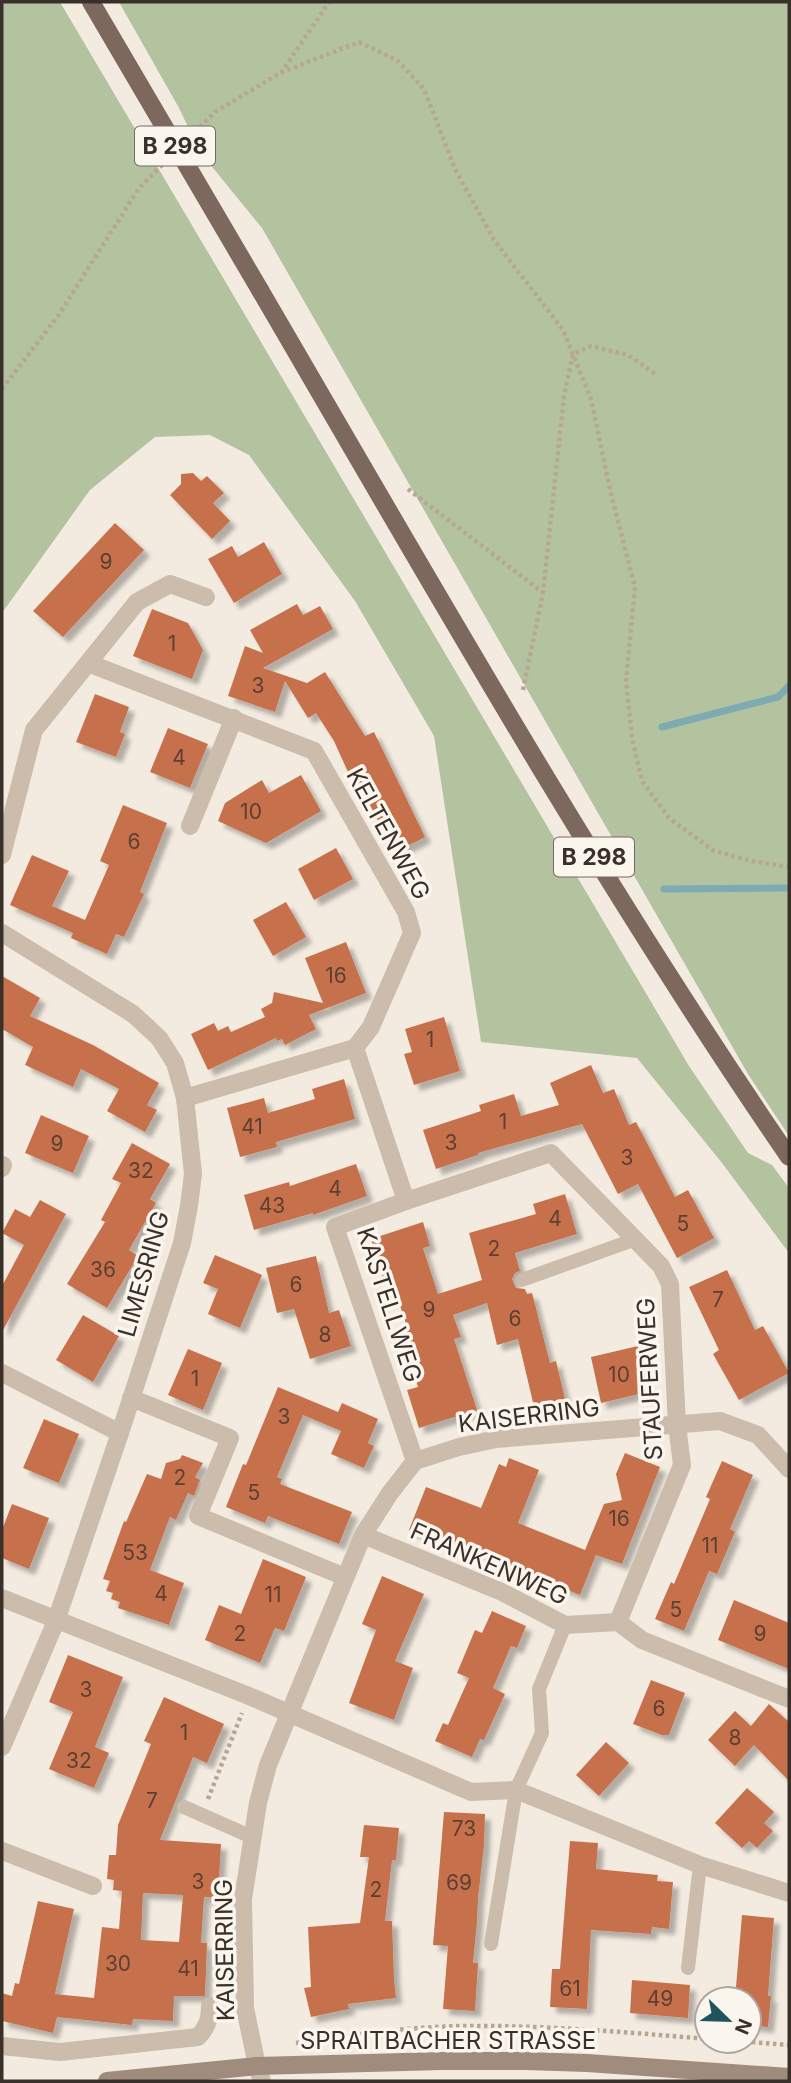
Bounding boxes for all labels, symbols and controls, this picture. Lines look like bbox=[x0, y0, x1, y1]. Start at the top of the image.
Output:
road number: B 298 bbox=[135, 127, 215, 166]
house number: 9 bbox=[99, 549, 113, 574]
house number: 1 bbox=[168, 631, 176, 656]
house number: 3 bbox=[252, 673, 264, 698]
house number: 4 bbox=[172, 745, 186, 770]
street label: KELTENWEG bbox=[340, 763, 436, 905]
house number: 10 bbox=[240, 799, 262, 824]
house number: 6 bbox=[127, 829, 141, 854]
road number: B 298 bbox=[554, 838, 634, 876]
house number: 16 bbox=[325, 963, 347, 988]
house number: 1 bbox=[426, 1027, 434, 1052]
house number: 1 bbox=[499, 1109, 507, 1134]
house number: 41 bbox=[241, 1114, 263, 1139]
house number: 3 bbox=[445, 1130, 457, 1155]
house number: 9 bbox=[50, 1131, 64, 1156]
house number: 3 bbox=[621, 1145, 633, 1170]
house number: 32 bbox=[128, 1158, 154, 1183]
house number: 4 bbox=[328, 1176, 342, 1201]
house number: 43 bbox=[259, 1193, 285, 1218]
house number: 4 bbox=[548, 1206, 562, 1231]
street label: LIMESRING bbox=[112, 1208, 175, 1340]
house number: 5 bbox=[677, 1211, 689, 1236]
street label: KASTELLWEG bbox=[351, 1224, 428, 1386]
house number: 2 bbox=[488, 1236, 500, 1261]
house number: 36 bbox=[90, 1257, 116, 1282]
house number: 6 bbox=[289, 1272, 303, 1297]
house number: 7 bbox=[712, 1287, 724, 1312]
house number: 9 bbox=[422, 1297, 436, 1322]
street label: STAUFERWEG bbox=[631, 1297, 668, 1461]
house number: 6 bbox=[508, 1306, 522, 1331]
house number: 8 bbox=[319, 1322, 332, 1347]
house number: 10 bbox=[608, 1362, 630, 1387]
house number: 1 bbox=[191, 1366, 199, 1391]
street label: KAISERRING bbox=[457, 1392, 601, 1439]
house number: 3 bbox=[278, 1404, 290, 1429]
house number: 2 bbox=[174, 1465, 186, 1490]
house number: 5 bbox=[248, 1480, 260, 1505]
house number: 16 bbox=[608, 1506, 630, 1531]
street label: FRANKENWEG bbox=[406, 1516, 572, 1611]
house number: 11 bbox=[701, 1533, 719, 1558]
house number: 53 bbox=[122, 1540, 148, 1565]
house number: 4 bbox=[154, 1581, 168, 1606]
house number: 11 bbox=[264, 1582, 282, 1607]
house number: 5 bbox=[670, 1597, 682, 1622]
house number: 2 bbox=[234, 1621, 246, 1646]
house number: 9 bbox=[753, 1621, 767, 1646]
house number: 3 bbox=[80, 1677, 92, 1702]
house number: 6 bbox=[652, 1696, 666, 1721]
house number: 1 bbox=[180, 1720, 188, 1745]
house number: 8 bbox=[729, 1725, 742, 1750]
house number: 32 bbox=[66, 1748, 92, 1773]
house number: 7 bbox=[146, 1788, 158, 1813]
house number: 73 bbox=[452, 1816, 476, 1841]
house number: 3 bbox=[192, 1869, 204, 1894]
house number: 69 bbox=[446, 1870, 472, 1895]
house number: 2 bbox=[370, 1877, 382, 1902]
street label: KAISERRING bbox=[209, 1879, 240, 2021]
house number: 30 bbox=[105, 1951, 131, 1976]
house number: 41 bbox=[177, 1956, 199, 1981]
house number: 61 bbox=[559, 1976, 581, 2001]
north arrow bbox=[693, 1985, 763, 2055]
house number: 49 bbox=[647, 1986, 673, 2011]
text: N bbox=[730, 2015, 757, 2038]
street label: SPRAITBACHER STRASSE bbox=[300, 2026, 596, 2055]

